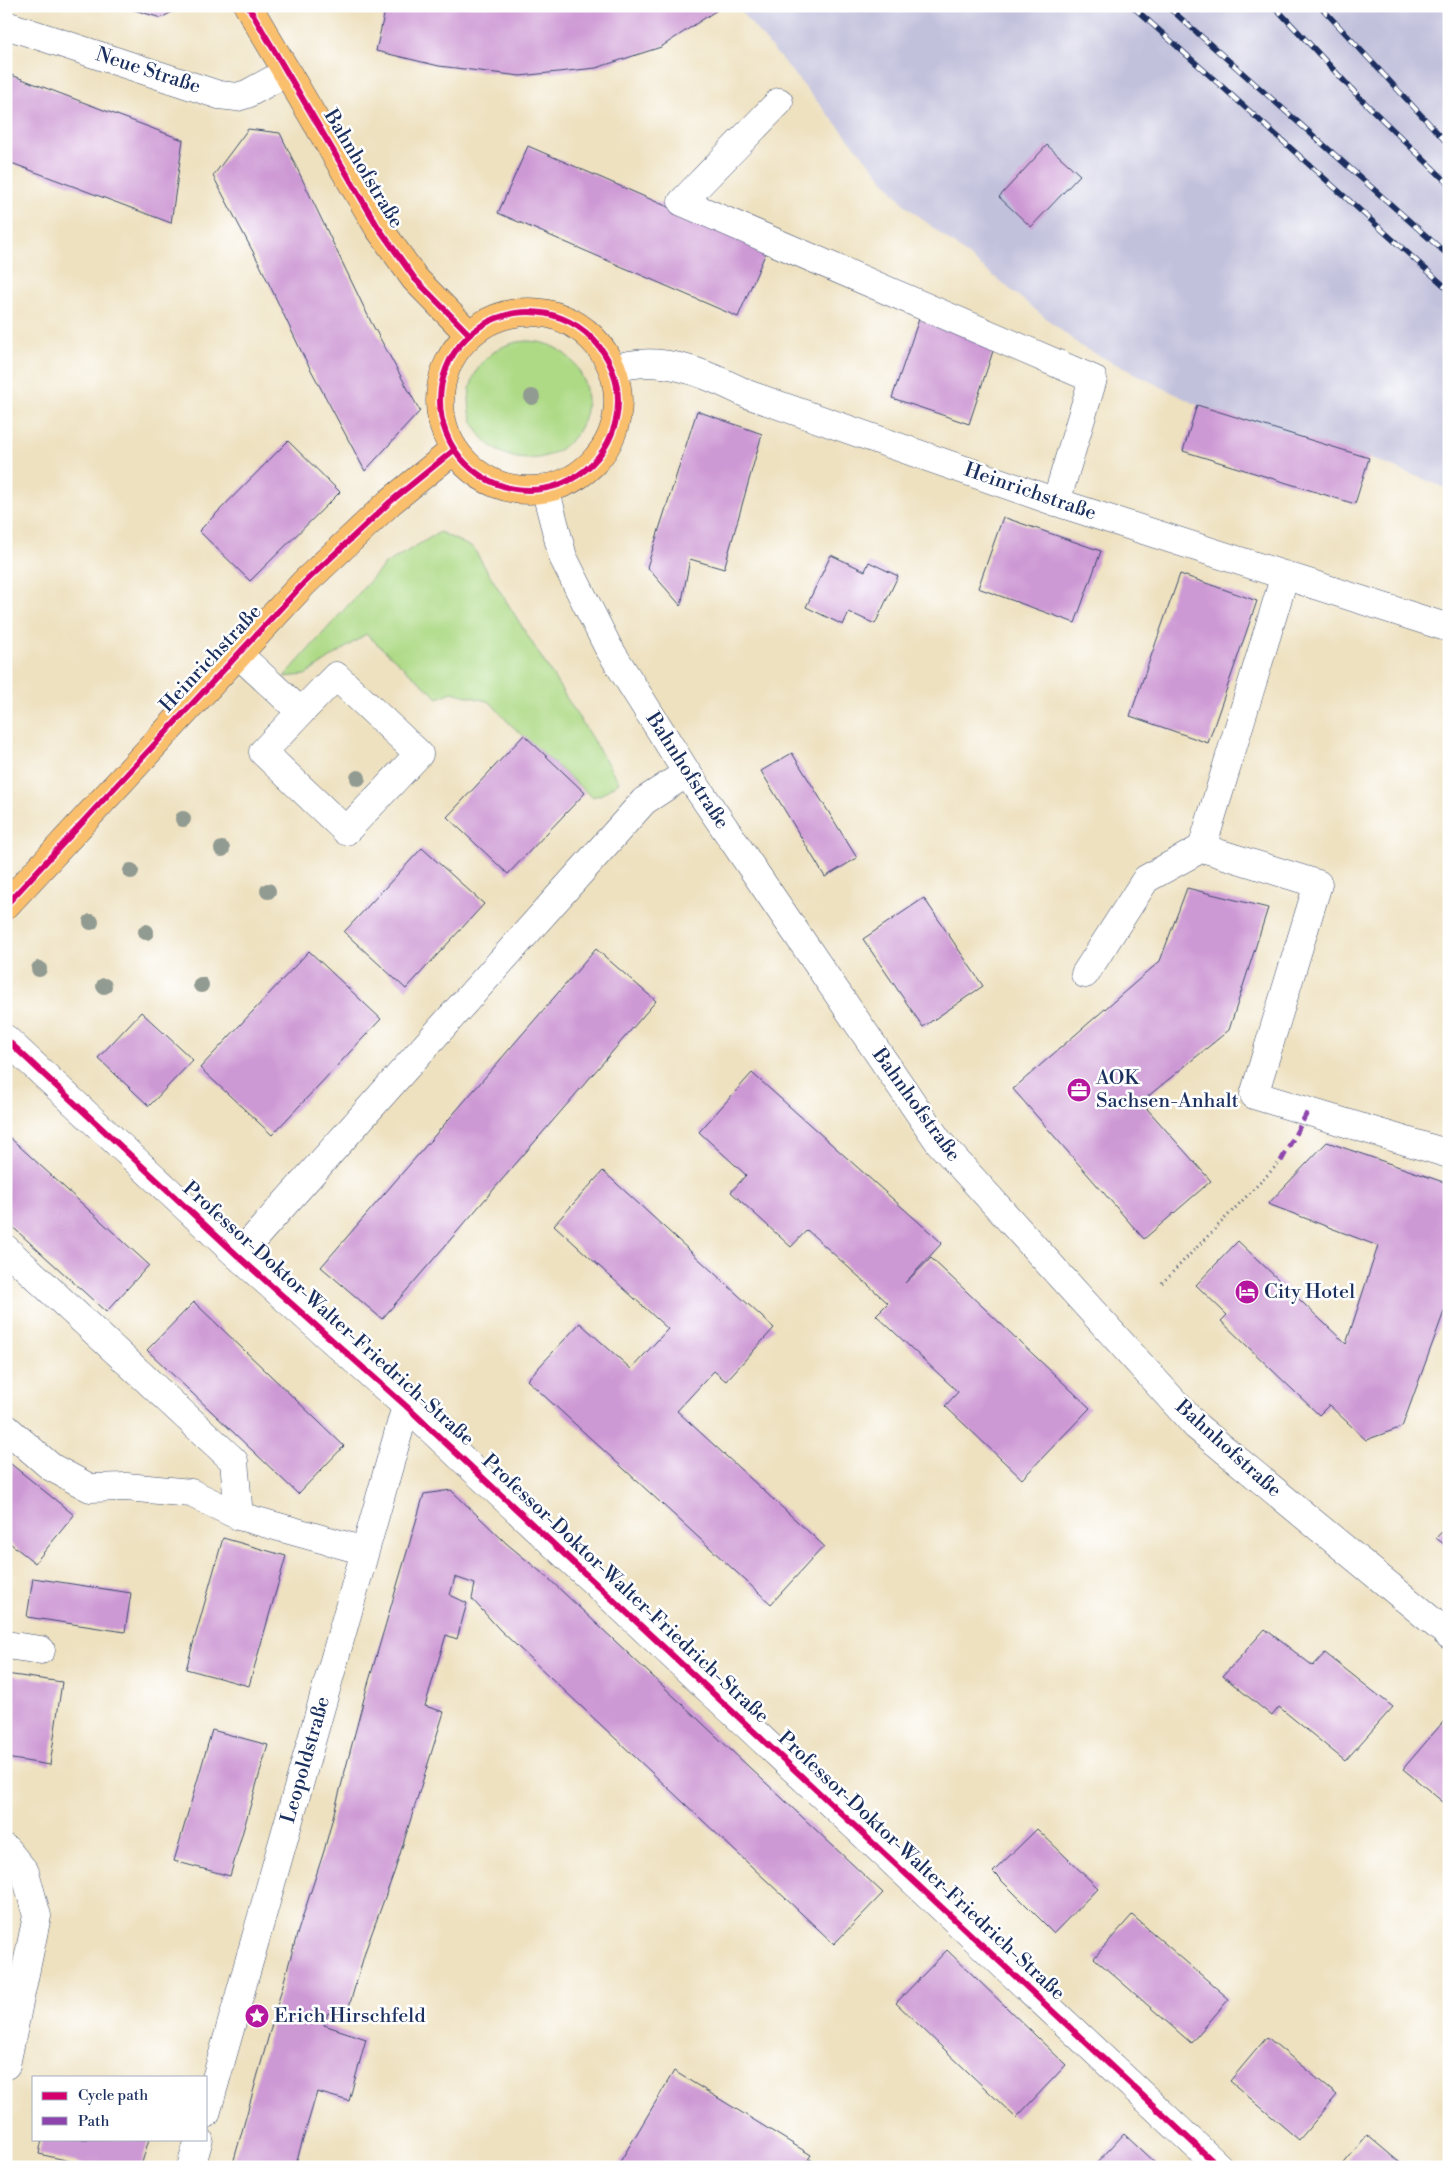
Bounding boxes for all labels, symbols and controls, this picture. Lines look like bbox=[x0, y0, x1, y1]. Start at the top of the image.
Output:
street label: Neue Straße bbox=[92, 42, 204, 100]
street label: Bahnhofstraße bbox=[317, 104, 408, 233]
street label: Heinrichstraße bbox=[961, 458, 1099, 526]
street label: Heinrichstraße bbox=[155, 600, 267, 718]
street label: Bahnhofstraße bbox=[639, 707, 734, 834]
street label: Bahnhofstraße bbox=[866, 1043, 966, 1167]
place label: AOK Sachsen-Anhalt bbox=[1095, 1066, 1239, 1114]
office icon: AOK Sachsen-Anhalt bbox=[1066, 1077, 1092, 1103]
street label: Professor-Doktor-Walter-Friedrich-Straße bbox=[177, 1176, 479, 1452]
hotel icon: City Hotel bbox=[1234, 1279, 1260, 1305]
place label: City Hotel bbox=[1264, 1280, 1355, 1305]
street label: Bahnhofstraße bbox=[1169, 1394, 1286, 1503]
street label: Professor-Doktor-Walter-Friedrich-Straße bbox=[476, 1449, 774, 1729]
street label: Leopoldstraße bbox=[276, 1694, 336, 1826]
street label: Professor-Doktor-Walter-Friedrich-Straße bbox=[772, 1726, 1070, 2006]
place icon: Erich Hirschfeld bbox=[244, 2003, 270, 2029]
place label: Erich Hirschfeld bbox=[274, 2004, 426, 2029]
legend bbox=[32, 2076, 208, 2140]
text: Cycle path bbox=[78, 2086, 148, 2105]
text: Path bbox=[78, 2112, 110, 2131]

